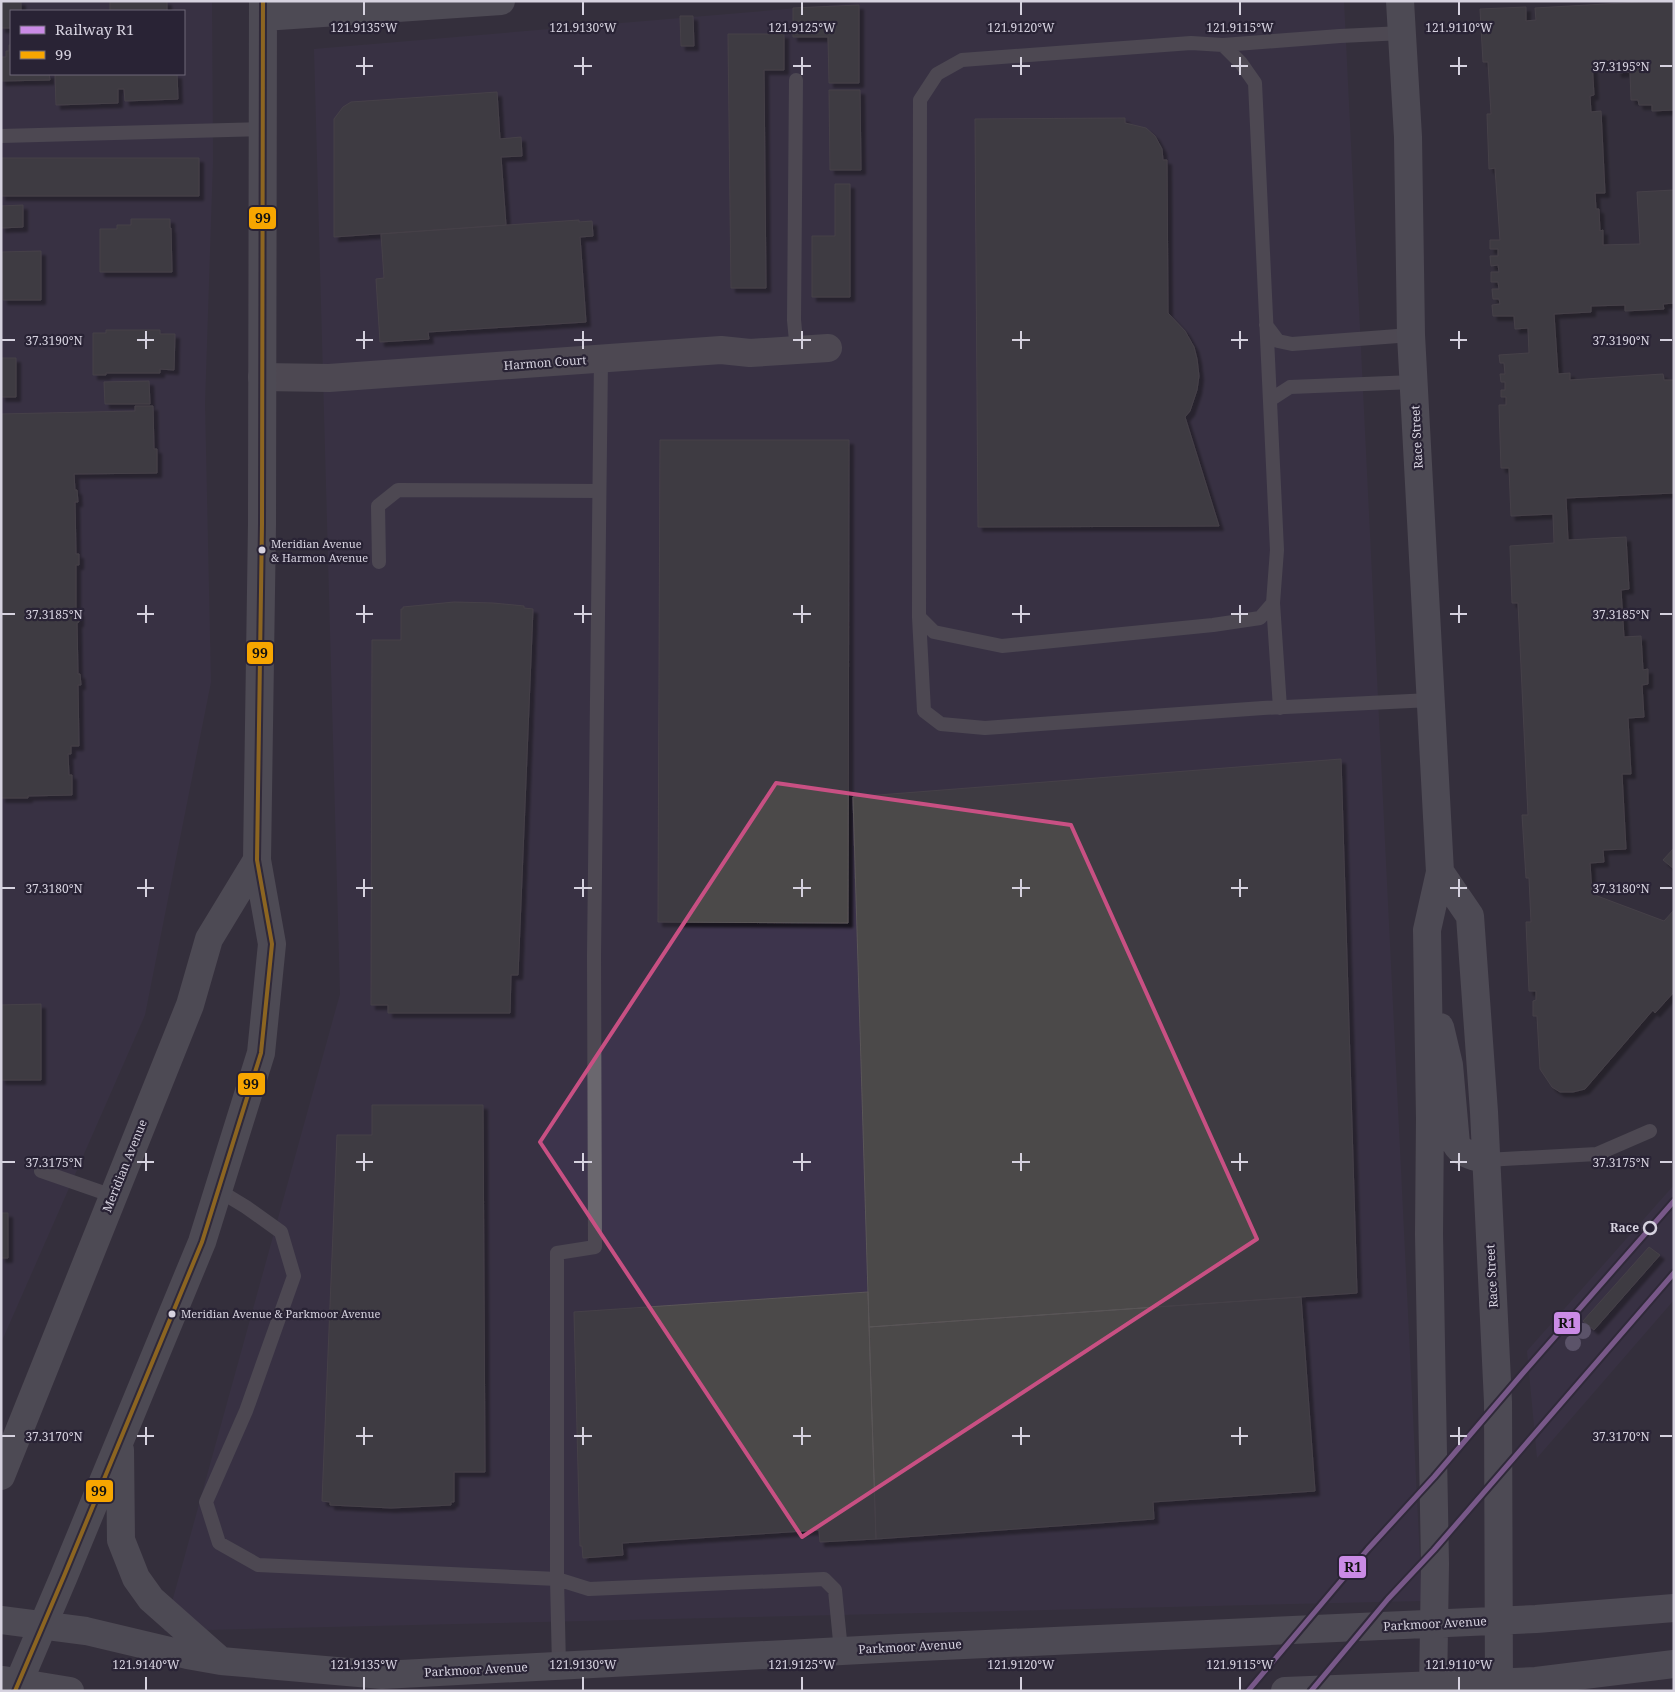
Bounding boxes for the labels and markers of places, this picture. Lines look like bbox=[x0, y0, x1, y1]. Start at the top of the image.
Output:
place label: Meridian Avenue & Harmon Avenue bbox=[271, 536, 368, 565]
marker: Meridian Avenue & Harmon Avenue bbox=[257, 545, 267, 555]
place label: Race bbox=[1610, 1219, 1639, 1236]
marker: Race bbox=[1643, 1221, 1657, 1235]
place label: Meridian Avenue & Parkmoor Avenue bbox=[181, 1306, 381, 1321]
marker: Meridian Avenue & Parkmoor Avenue bbox=[167, 1309, 177, 1319]

